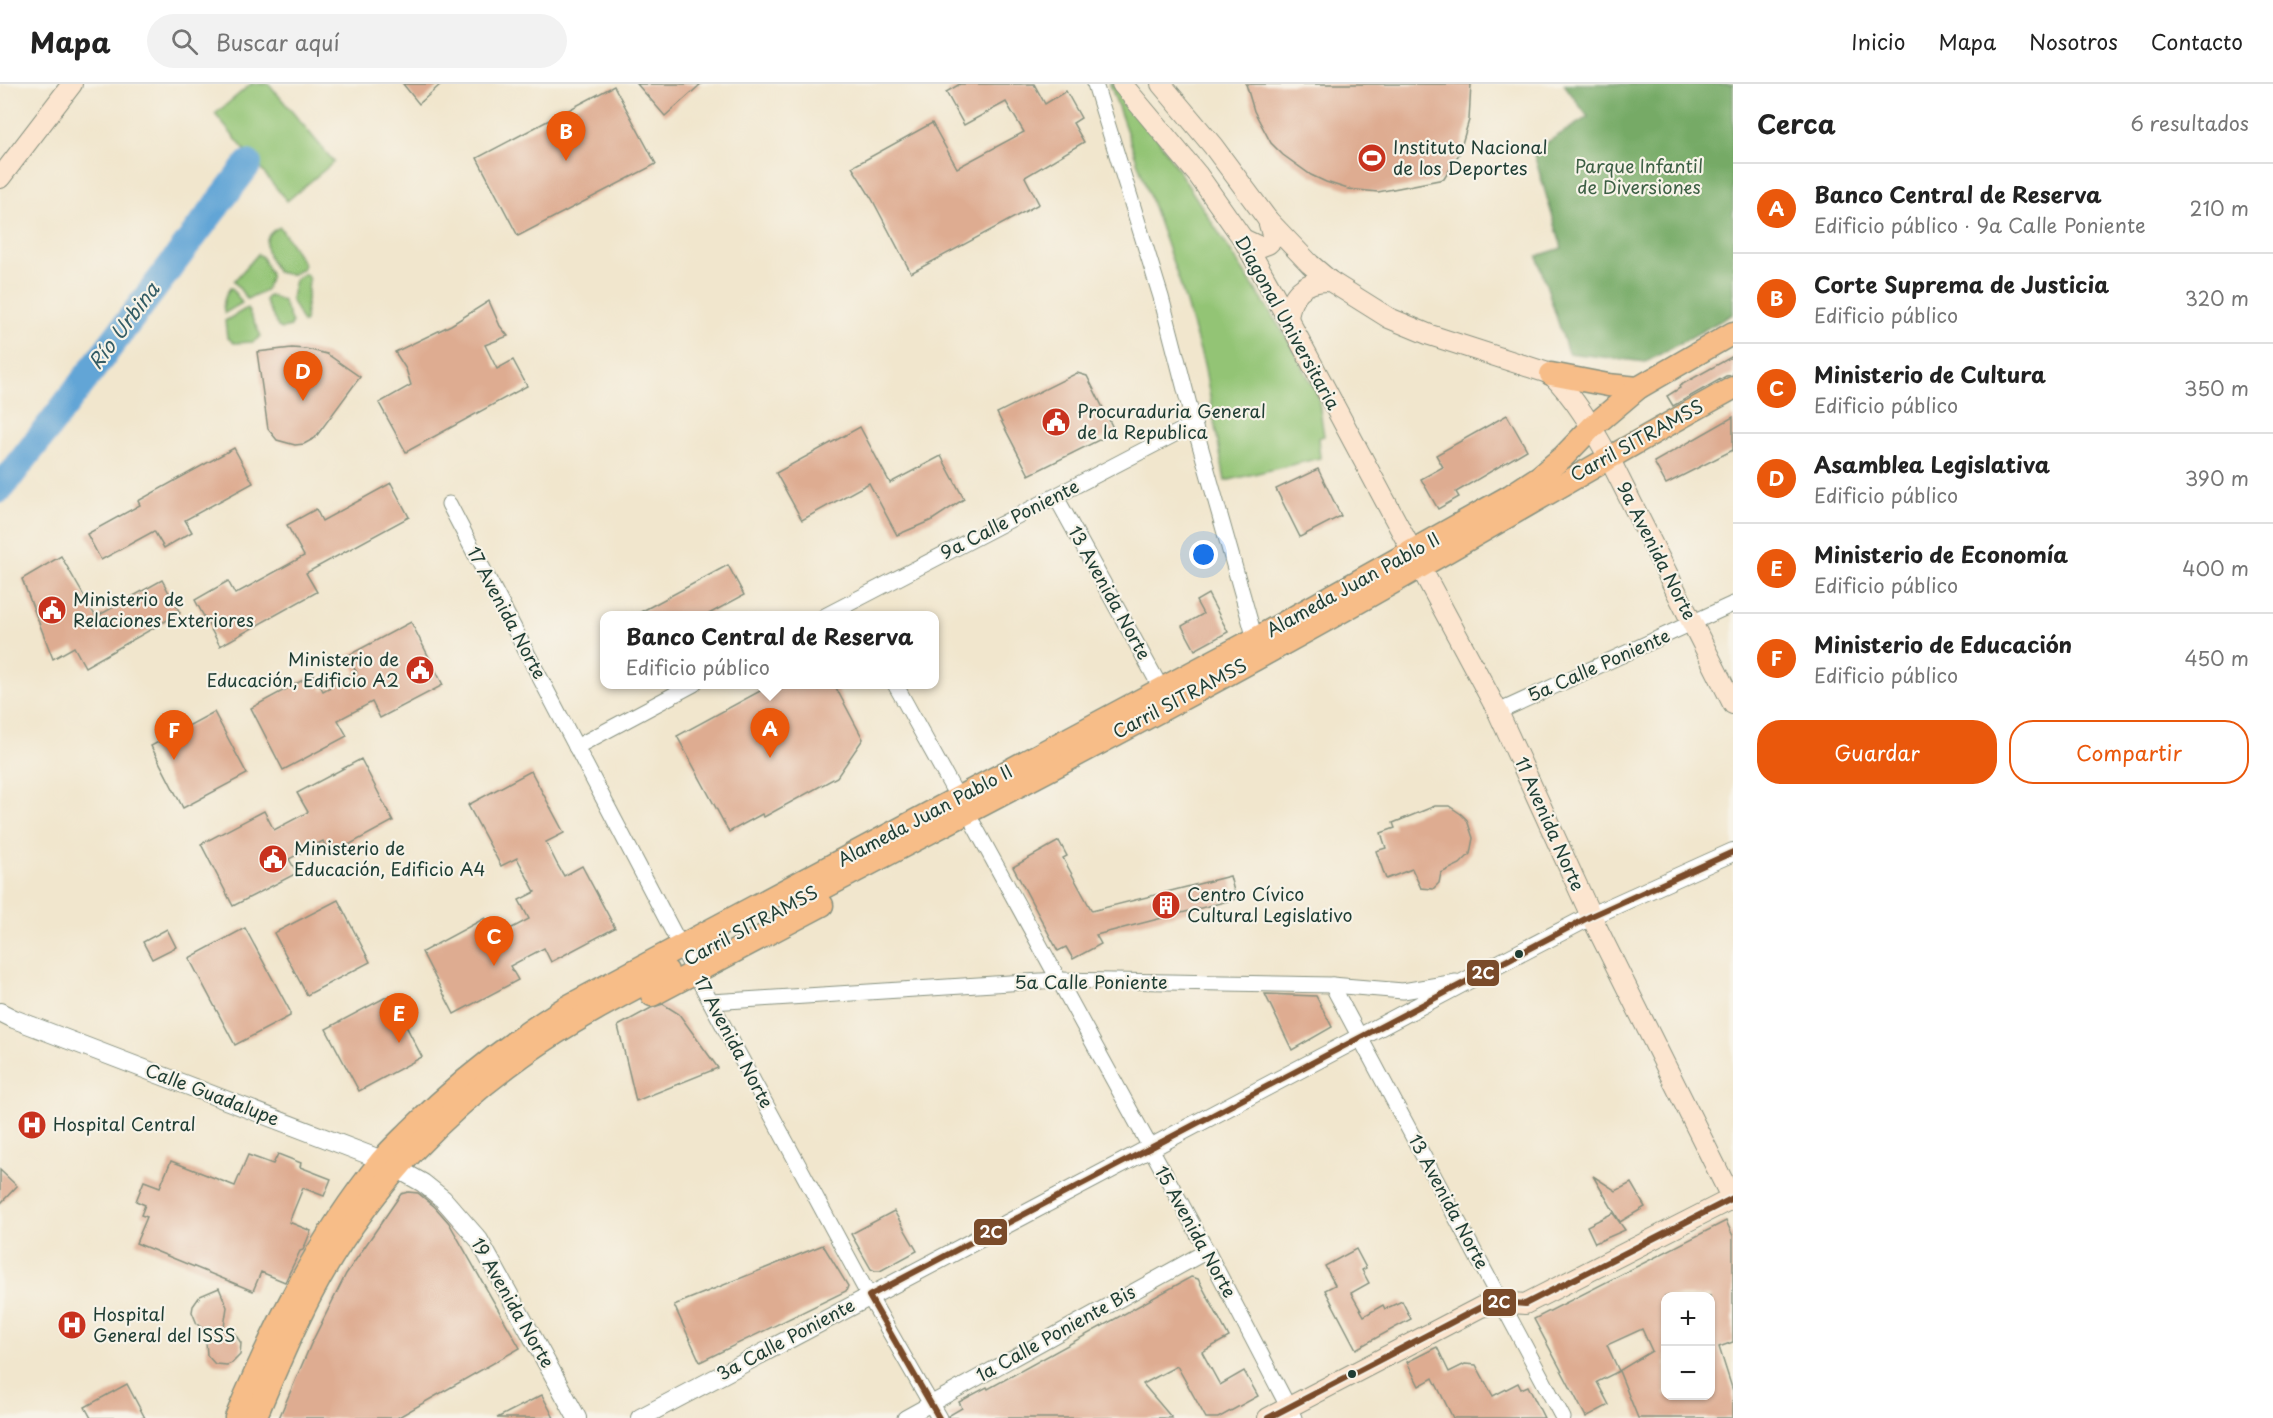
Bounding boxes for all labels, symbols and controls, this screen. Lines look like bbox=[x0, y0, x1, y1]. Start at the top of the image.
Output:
search box bbox=[147, 14, 567, 68]
text: Mapa bbox=[30, 20, 111, 63]
icon: search bbox=[168, 25, 201, 58]
text: Buscar aquí bbox=[216, 25, 340, 58]
text: Inicio bbox=[1851, 25, 1905, 57]
text: Mapa bbox=[1938, 25, 1996, 57]
text: Nosotros bbox=[2029, 25, 2118, 57]
text: Contacto bbox=[2151, 25, 2243, 57]
text: Cerca bbox=[1757, 104, 1836, 143]
text: 6 resultados bbox=[2130, 108, 2249, 138]
pin: B bbox=[546, 112, 586, 161]
place label: Instituto Nacional de los Deportes bbox=[1393, 133, 1547, 181]
sports icon: Instituto Nacional de los Deportes bbox=[1356, 142, 1388, 174]
park label: Parque Infantil de Diversiones bbox=[1575, 152, 1703, 200]
text: Banco Central de Reserva bbox=[1814, 177, 2102, 210]
text: A bbox=[1769, 193, 1784, 223]
text: 210 m bbox=[2190, 193, 2249, 223]
text: Edificio público · 9a Calle Poniente bbox=[1814, 210, 2146, 240]
street label: Diagonal Universitaria bbox=[1229, 230, 1348, 415]
text: Corte Suprema de Justicia bbox=[1814, 267, 2109, 300]
water label: Río Urbina bbox=[80, 274, 167, 375]
text: B bbox=[1770, 283, 1783, 313]
text: 320 m bbox=[2185, 283, 2249, 313]
text: Edificio público bbox=[1814, 300, 1958, 330]
pin: D bbox=[284, 352, 322, 401]
text: Ministerio de Cultura bbox=[1814, 357, 2046, 390]
text: C bbox=[1769, 373, 1784, 403]
text: 350 m bbox=[2184, 373, 2249, 403]
text: Edificio público bbox=[1814, 390, 1958, 420]
street label: Carril SITRAMSS bbox=[1565, 392, 1708, 487]
place label: Procuraduria General de la Republica bbox=[1077, 397, 1266, 445]
public building icon: Procuraduria General de la Republica bbox=[1040, 406, 1072, 438]
text: Asamblea Legislativa bbox=[1814, 447, 2050, 480]
text: D bbox=[1769, 463, 1784, 493]
text: 390 m bbox=[2185, 463, 2249, 493]
street label: 9a Calle Poniente bbox=[935, 472, 1083, 565]
street label: 9a Avenida Norte bbox=[1611, 476, 1704, 624]
text: Edificio público bbox=[1814, 480, 1958, 510]
street label: 13 Avenida Norte bbox=[1062, 520, 1158, 664]
street label: Alameda Juan Pablo II bbox=[1260, 525, 1444, 643]
text: Ministerio de Economía bbox=[1814, 537, 2068, 570]
your location bbox=[1189, 540, 1218, 569]
street label: 17 Avenida Norte bbox=[461, 541, 554, 684]
text: E bbox=[1770, 553, 1783, 583]
text: 400 m bbox=[2182, 553, 2249, 583]
text: Edificio público bbox=[1814, 570, 1958, 600]
place label: Ministerio de Relaciones Exteriores bbox=[73, 585, 254, 633]
public building icon: Ministerio de Relaciones Exteriores bbox=[36, 594, 68, 626]
popup bbox=[600, 611, 939, 689]
text: Banco Central de Reserva bbox=[626, 619, 913, 652]
street label: 5a Calle Poniente bbox=[1523, 621, 1674, 708]
text: Ministerio de Educación bbox=[1814, 627, 2072, 660]
text: F bbox=[1771, 643, 1782, 673]
text: 450 m bbox=[2184, 643, 2249, 673]
place label: Ministerio de Educación, Edificio A2 bbox=[207, 645, 399, 693]
street label: Carril SITRAMSS bbox=[1107, 651, 1251, 744]
text: Edificio público bbox=[626, 652, 770, 682]
public building icon: Ministerio de Educación, Edificio A2 bbox=[404, 654, 436, 686]
text: Edificio público bbox=[1814, 660, 1958, 690]
pin: A bbox=[750, 708, 790, 758]
pin: F bbox=[154, 710, 194, 760]
button: Guardar bbox=[1757, 720, 1997, 784]
button: Compartir bbox=[2009, 720, 2249, 784]
street label: 11 Avenida Norte bbox=[1509, 752, 1592, 895]
street label: Alameda Juan Pablo II bbox=[832, 757, 1017, 872]
place label: Ministerio de Educación, Edificio A4 bbox=[294, 834, 485, 882]
public building icon: Ministerio de Educación, Edificio A4 bbox=[257, 843, 289, 875]
street label: Carril SITRAMSS bbox=[678, 878, 822, 971]
place label: Centro Cívico Cultural Legislativo bbox=[1187, 880, 1352, 928]
building icon: Centro Cívico Cultural Legislativo bbox=[1150, 889, 1182, 921]
pin: C bbox=[474, 916, 514, 966]
unlabelled marker bbox=[1513, 948, 1525, 960]
line badge: 2C bbox=[1466, 959, 1500, 987]
text: 2C bbox=[1471, 960, 1495, 984]
street label: 5a Calle Poniente bbox=[1014, 968, 1168, 995]
street label: 17 Avenida Norte bbox=[688, 970, 781, 1113]
pin: E bbox=[380, 994, 418, 1043]
street label: Calle Guadalupe bbox=[142, 1056, 284, 1132]
hospital icon: Hospital Central bbox=[16, 1109, 48, 1141]
place label: Hospital Central bbox=[53, 1110, 196, 1137]
street label: 13 Avenida Norte bbox=[1402, 1129, 1496, 1274]
street label: 15 Avenida Norte bbox=[1149, 1160, 1244, 1302]
line badge: 2C bbox=[973, 1218, 1008, 1246]
text: 2C bbox=[979, 1219, 1003, 1243]
street label: 19 Avenida Norte bbox=[465, 1232, 562, 1372]
street label: 1a Calle Poniente Bis bbox=[971, 1278, 1140, 1388]
line badge: 2C bbox=[1482, 1288, 1517, 1317]
text: 2C bbox=[1487, 1289, 1511, 1313]
street label: 3a Calle Poniente bbox=[711, 1291, 859, 1386]
map controls bbox=[1661, 1292, 1715, 1400]
button: + bbox=[1661, 1292, 1715, 1346]
place label: Hospital General del ISSS bbox=[93, 1300, 235, 1348]
hospital icon: Hospital General del ISSS bbox=[56, 1309, 88, 1341]
button: − bbox=[1661, 1346, 1715, 1400]
unlabelled marker bbox=[1346, 1368, 1358, 1380]

